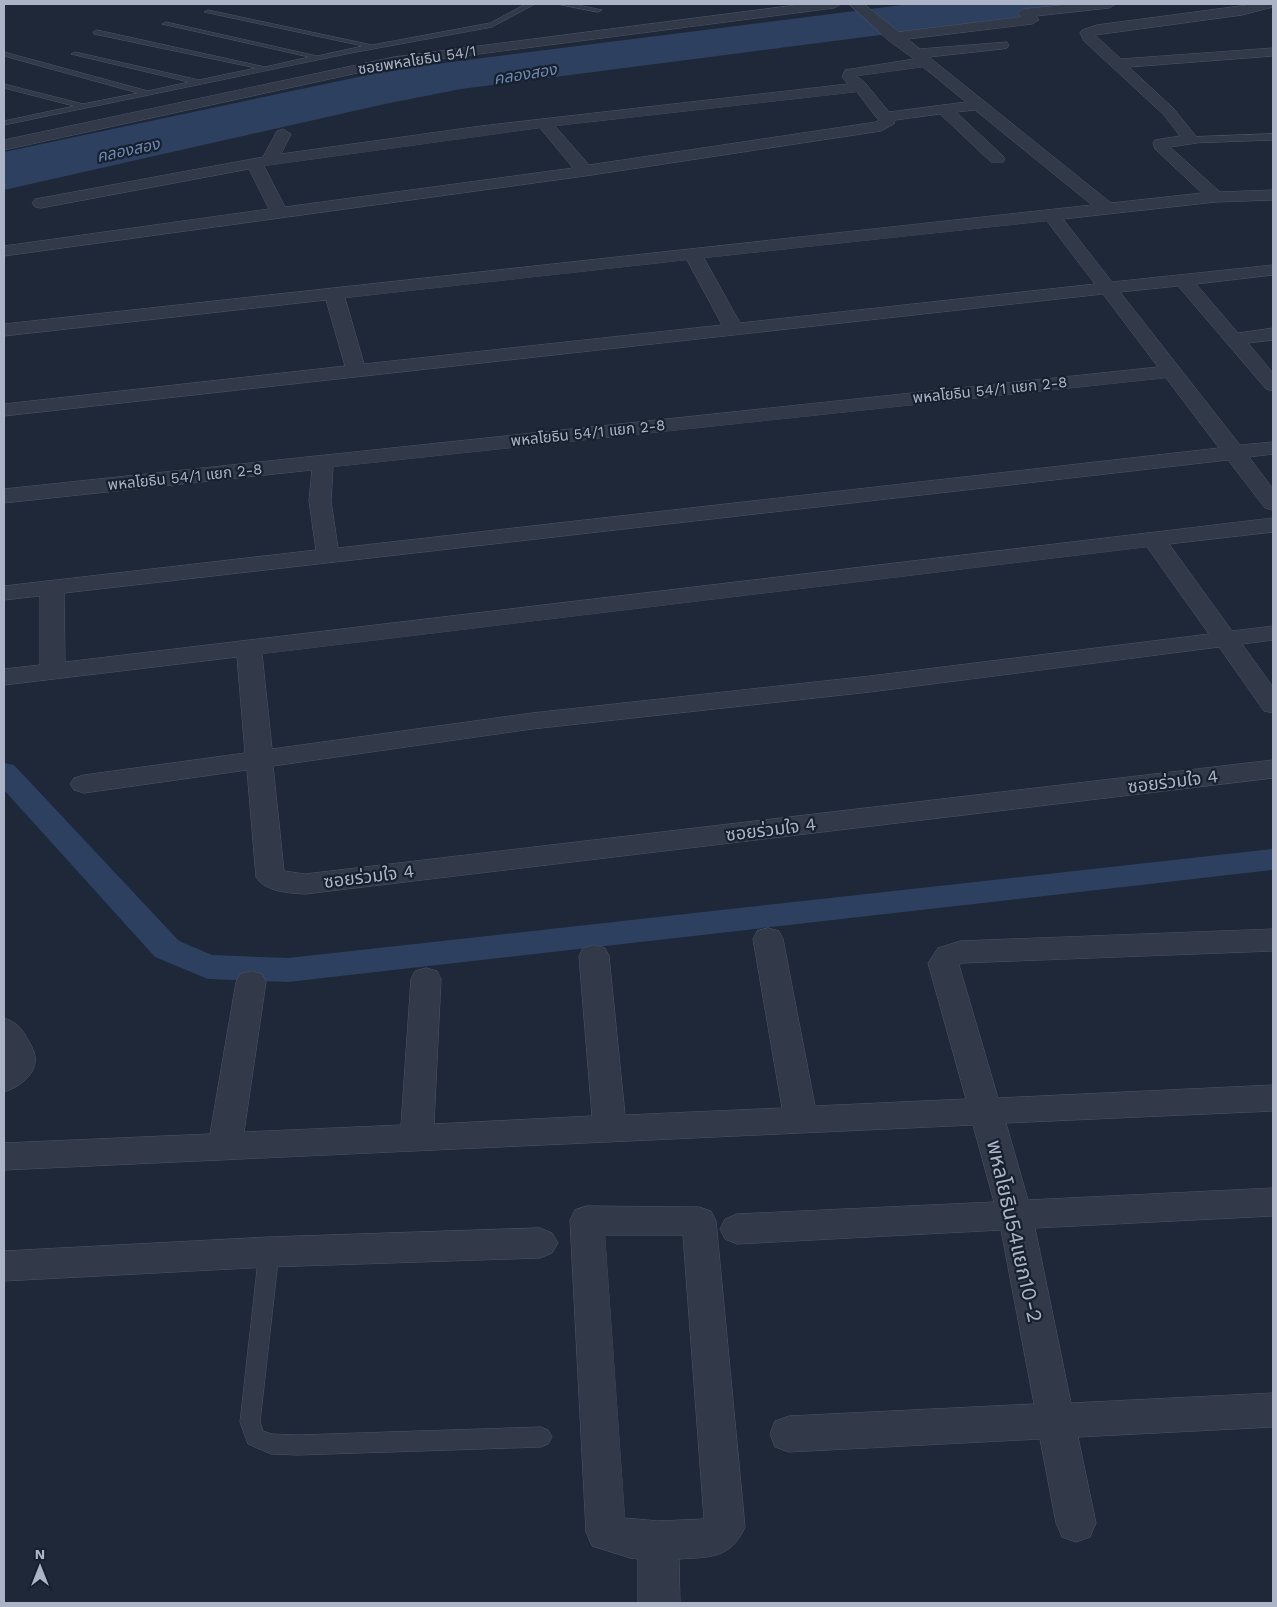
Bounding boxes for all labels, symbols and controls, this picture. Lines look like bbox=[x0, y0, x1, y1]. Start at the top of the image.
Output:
street label: ซอยพหลโยธิน 54/1 bbox=[357, 42, 477, 78]
water label: คลองสอง bbox=[492, 59, 559, 88]
water label: คลองสอง bbox=[95, 134, 162, 166]
street label: พหลโยธิน 54/1 แยก 2-8 bbox=[912, 373, 1068, 407]
street label: พหลโยธิน 54/1 แยก 2-8 bbox=[510, 416, 666, 450]
street label: พหลโยธิน 54/1 แยก 2-8 bbox=[107, 460, 263, 494]
street label: ซอยร่วมใจ 4 bbox=[1126, 765, 1220, 797]
street label: ซอยร่วมใจ 4 bbox=[724, 813, 818, 845]
street label: ซอยร่วมใจ 4 bbox=[322, 860, 416, 892]
street label: พหลโยธิน54แยก10-2 bbox=[982, 1137, 1048, 1325]
north arrow bbox=[15, 1542, 65, 1592]
text: N bbox=[35, 1546, 45, 1562]

